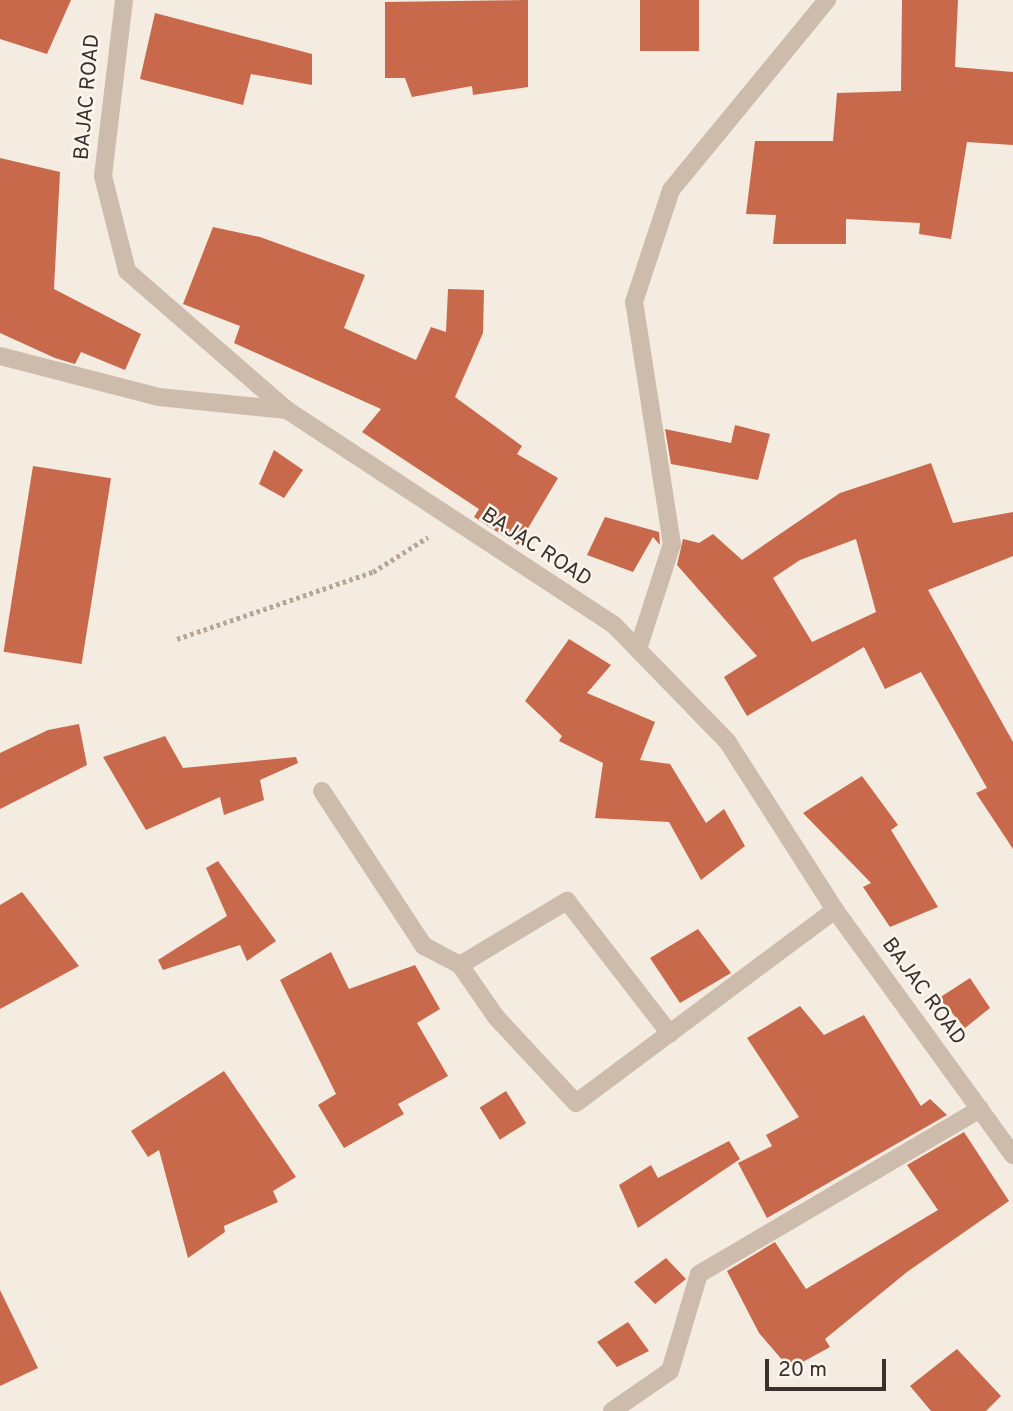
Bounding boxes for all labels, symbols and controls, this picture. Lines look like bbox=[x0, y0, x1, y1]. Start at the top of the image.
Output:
street label: BAJAC ROAD bbox=[70, 33, 106, 161]
street label: BAJAC ROAD bbox=[476, 503, 596, 593]
street label: BAJAC ROAD bbox=[876, 933, 970, 1051]
scale bar bbox=[768, 1344, 889, 1388]
text: 20 m bbox=[778, 1357, 827, 1384]

